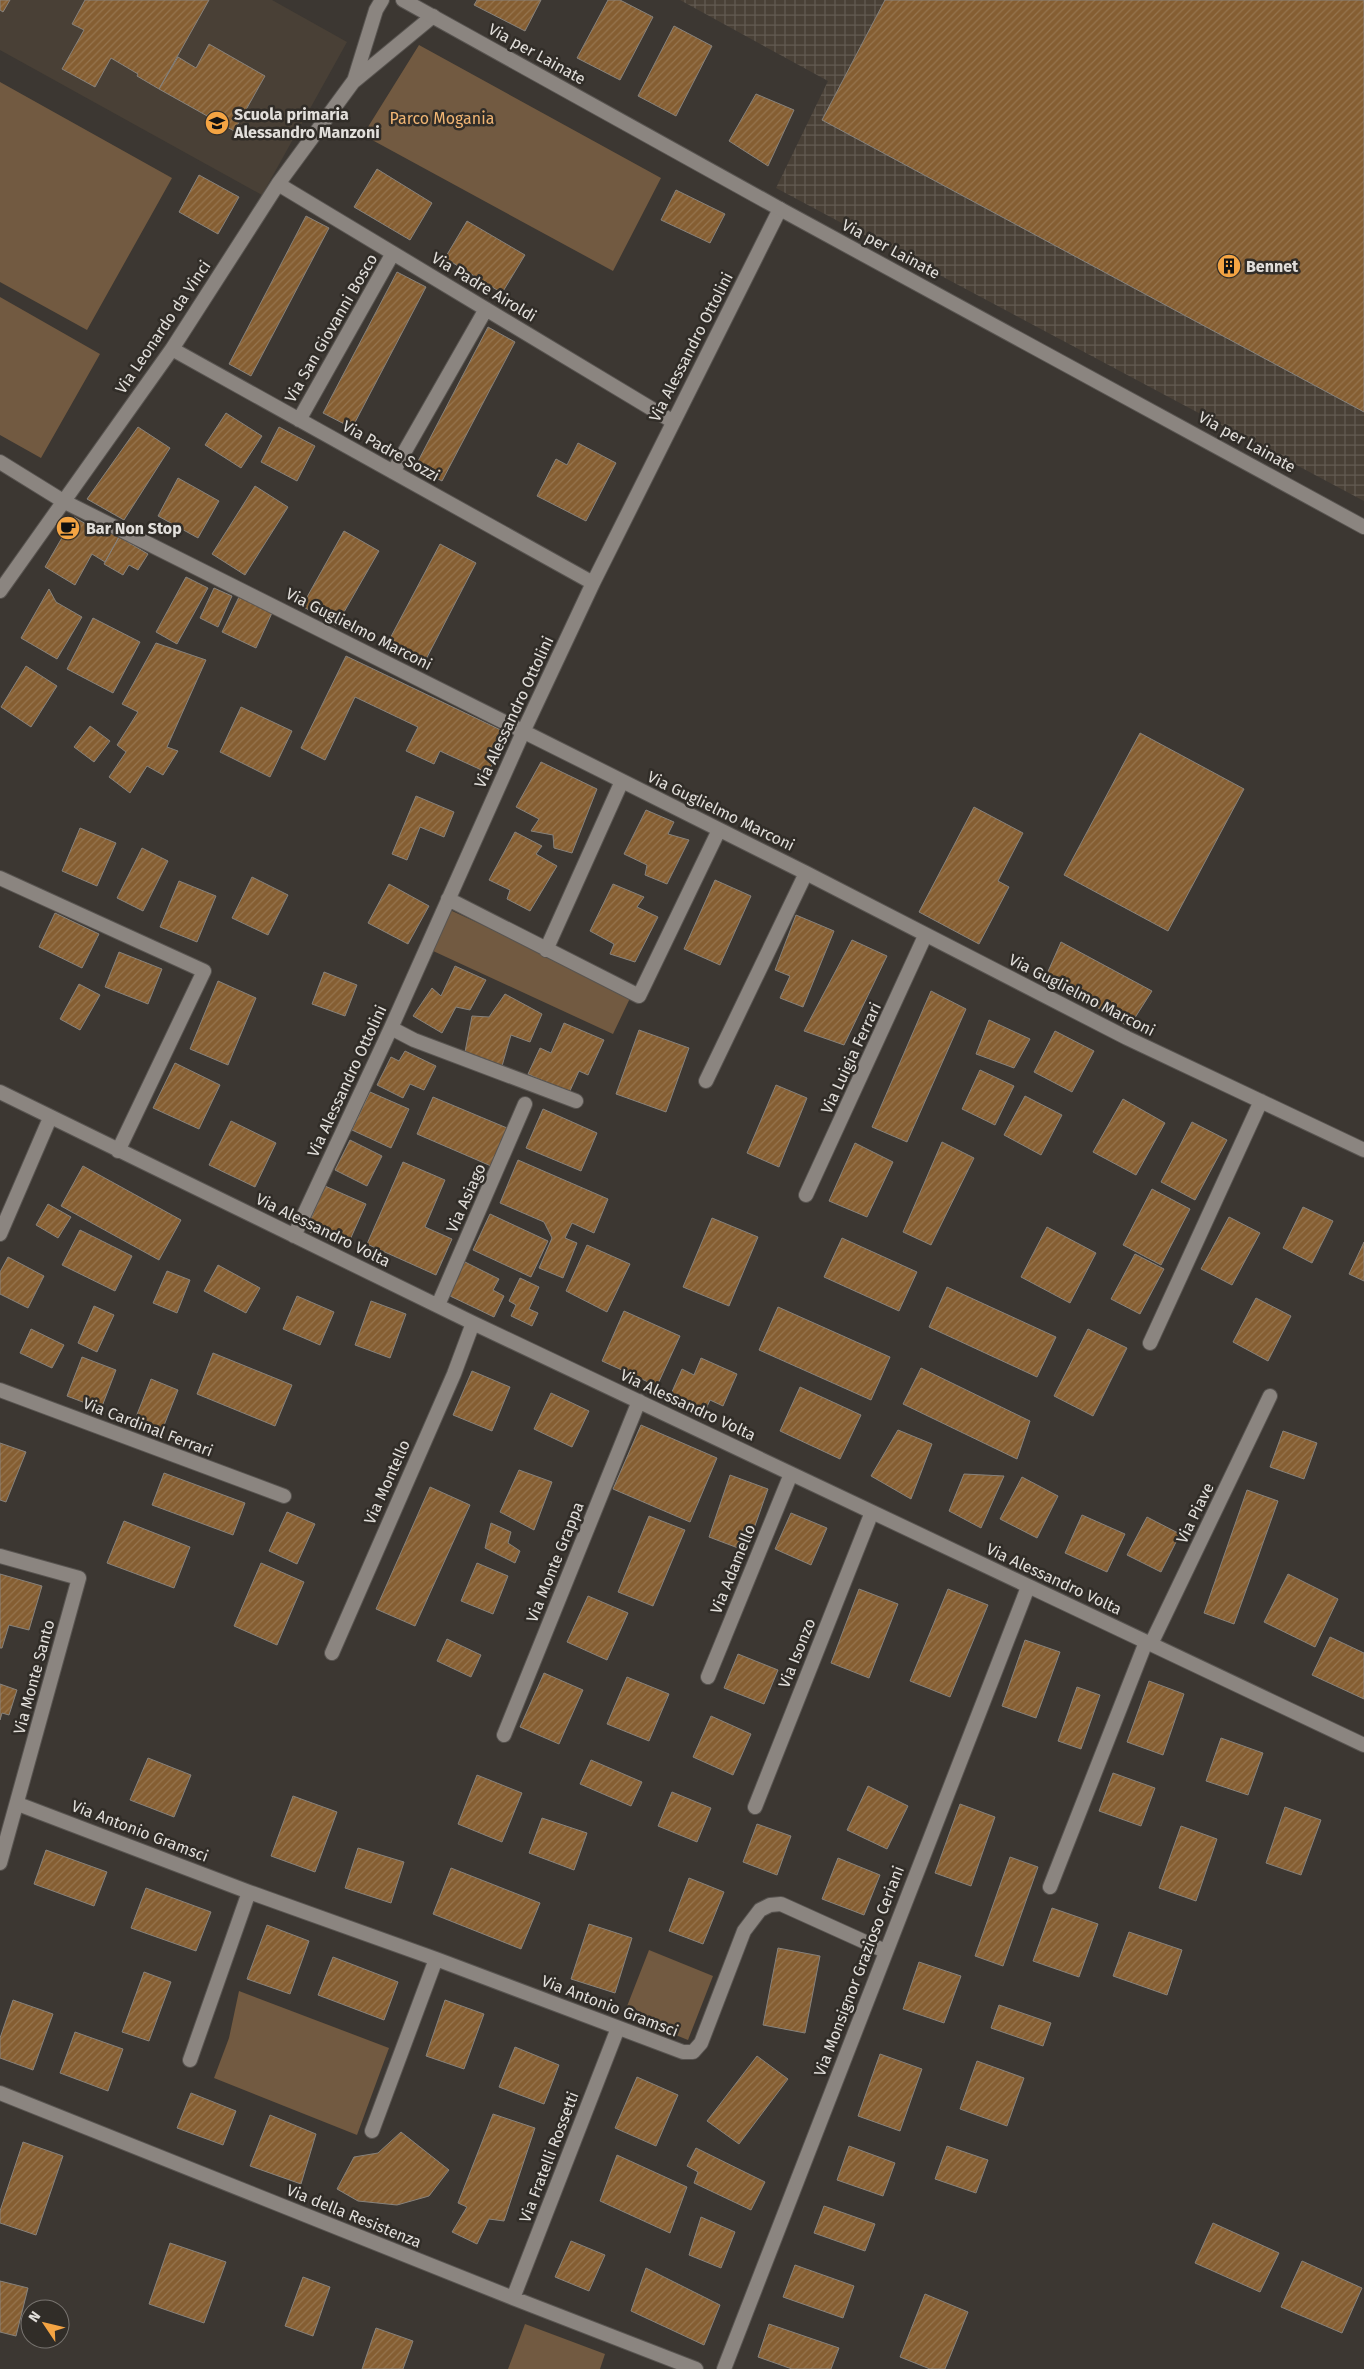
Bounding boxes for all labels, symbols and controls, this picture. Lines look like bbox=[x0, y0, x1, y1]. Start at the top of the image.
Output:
street label: Via per Lainate bbox=[485, 19, 589, 89]
place label: Scuola primaria Alessandro Manzoni bbox=[233, 105, 380, 142]
park label: Parco Mogania bbox=[390, 109, 494, 128]
school or university icon: Scuola primaria Alessandro Manzoni bbox=[204, 110, 230, 136]
street label: Via per Lainate bbox=[839, 215, 943, 283]
street label: Via Padre Airoldi bbox=[428, 248, 540, 326]
street label: Via San Giovanni Bosco bbox=[281, 250, 381, 406]
building icon: Bennet bbox=[1216, 253, 1242, 279]
street label: Via Leonardo da Vinci bbox=[111, 257, 215, 397]
place label: Bennet bbox=[1246, 257, 1299, 276]
street label: Via Alessandro Ottolini bbox=[645, 269, 737, 425]
street label: Via per Lainate bbox=[1195, 407, 1299, 477]
street label: Via Padre Sozzi bbox=[339, 416, 443, 486]
cafe icon: Bar Non Stop bbox=[55, 515, 81, 541]
place label: Bar Non Stop bbox=[86, 519, 182, 538]
street label: Via Guglielmo Marconi bbox=[283, 584, 435, 674]
street label: Via Alessandro Ottolini bbox=[470, 633, 558, 791]
street label: Via Guglielmo Marconi bbox=[644, 767, 798, 855]
street label: Via Guglielmo Marconi bbox=[1006, 950, 1158, 1040]
street label: Via Luigia Ferrari bbox=[817, 999, 885, 1117]
street label: Via Alessandro Ottolini bbox=[303, 1002, 391, 1160]
street label: Via Asiago bbox=[442, 1161, 490, 1235]
street label: Via Alessandro Volta bbox=[253, 1189, 393, 1271]
street label: Via Alessandro Volta bbox=[617, 1365, 759, 1445]
street label: Via Cardinal Ferrari bbox=[80, 1393, 216, 1461]
street label: Via Montello bbox=[360, 1437, 414, 1527]
street label: Via Piave bbox=[1172, 1480, 1218, 1546]
street label: Via Monte Grappa bbox=[522, 1499, 588, 1625]
street label: Via Adamello bbox=[706, 1521, 760, 1617]
street label: Via Alessandro Volta bbox=[983, 1539, 1125, 1619]
street label: Via Isonzo bbox=[774, 1615, 820, 1691]
street label: Via Monte Santo bbox=[10, 1618, 58, 1736]
street label: Via Antonio Gramsci bbox=[69, 1796, 211, 1866]
street label: Via Monsignor Grazioso Ceriani bbox=[810, 1863, 908, 2079]
street label: Via Antonio Gramsci bbox=[539, 1971, 681, 2041]
street label: Via Fratelli Rossetti bbox=[515, 2089, 583, 2225]
street label: Via della Resistenza bbox=[284, 2180, 424, 2252]
north arrow bbox=[20, 2299, 70, 2349]
text: N bbox=[25, 2308, 44, 2326]

